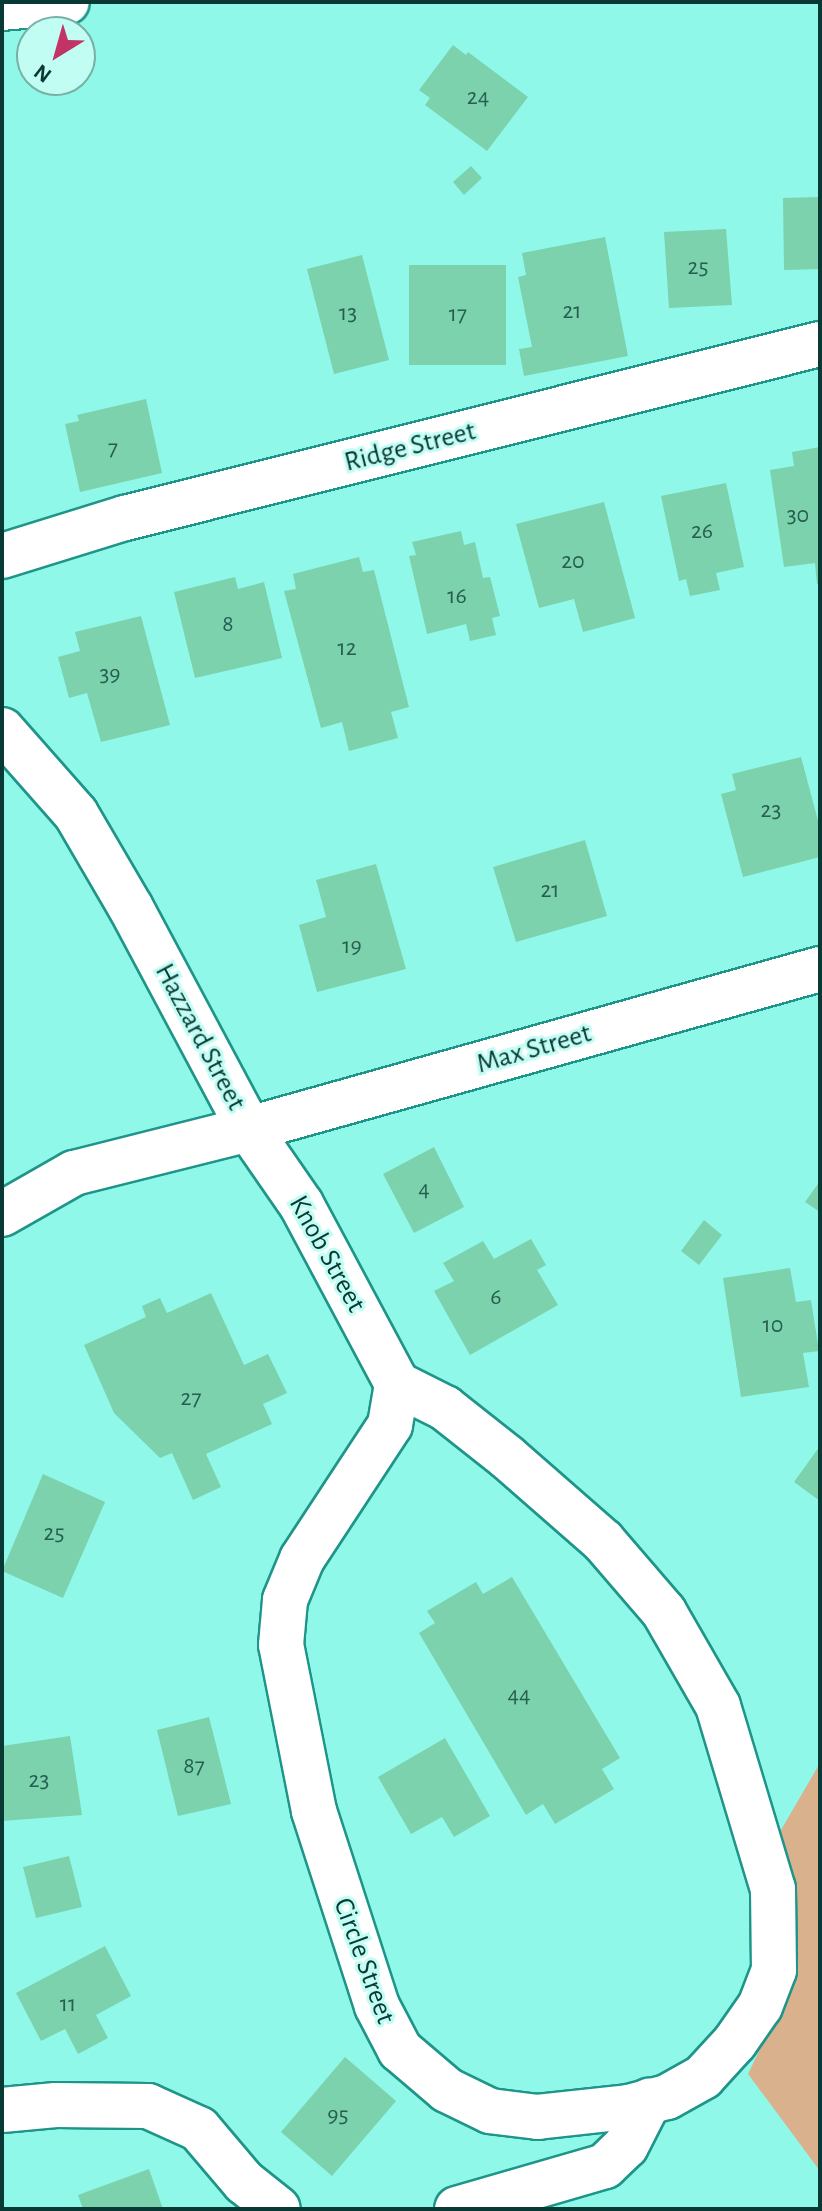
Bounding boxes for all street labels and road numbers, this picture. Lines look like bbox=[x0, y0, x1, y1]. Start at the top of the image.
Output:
street label: Ridge Street bbox=[341, 415, 479, 479]
street label: Hazzard Street bbox=[147, 958, 253, 1116]
street label: Max Street bbox=[473, 1017, 595, 1081]
street label: Knob Street bbox=[281, 1190, 373, 1318]
street label: Circle Street bbox=[326, 1893, 402, 2029]

